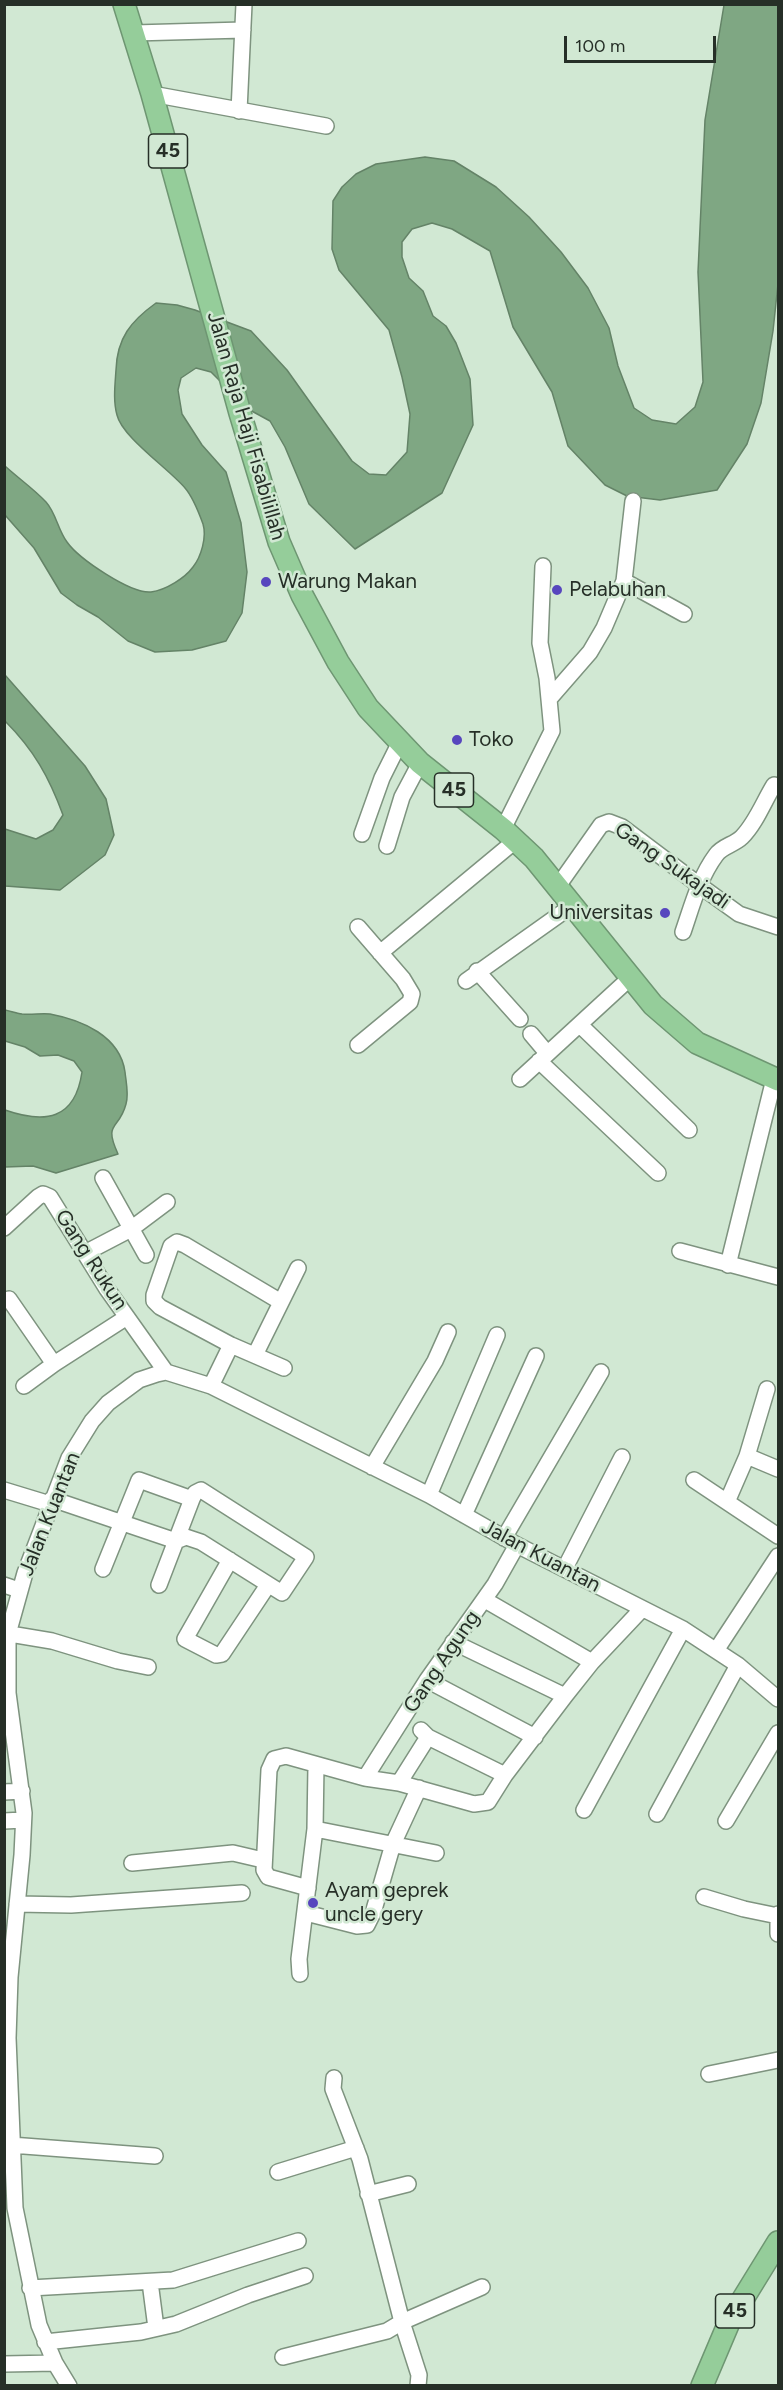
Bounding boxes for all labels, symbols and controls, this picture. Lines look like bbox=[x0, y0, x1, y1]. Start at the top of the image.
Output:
scale bar bbox=[567, 24, 718, 62]
text: 100 m bbox=[575, 35, 625, 57]
road number: 45 bbox=[148, 134, 188, 168]
street label: Jalan Raja Haji Fisabilillah bbox=[201, 309, 291, 543]
place label: Warung Makan bbox=[278, 569, 417, 595]
marker: Warung Makan bbox=[259, 575, 273, 589]
place label: Pelabuhan bbox=[569, 577, 666, 603]
marker: Pelabuhan bbox=[550, 583, 564, 597]
place label: Toko bbox=[469, 727, 514, 753]
marker: Toko bbox=[450, 733, 464, 747]
road number: 45 bbox=[434, 773, 474, 807]
street label: Gang Sukajadi bbox=[610, 817, 734, 915]
place label: Universitas bbox=[549, 900, 653, 926]
marker: Universitas bbox=[658, 906, 672, 920]
street label: Gang Rukun bbox=[49, 1205, 133, 1315]
street label: Jalan Kuantan bbox=[14, 1449, 86, 1579]
street label: Jalan Kuantan bbox=[477, 1514, 605, 1598]
street label: Gang Agung bbox=[399, 1606, 485, 1718]
place label: Ayam geprek uncle gery bbox=[325, 1878, 448, 1928]
marker: Ayam geprek uncle gery bbox=[306, 1896, 320, 1910]
road number: 45 bbox=[716, 2294, 754, 2328]

